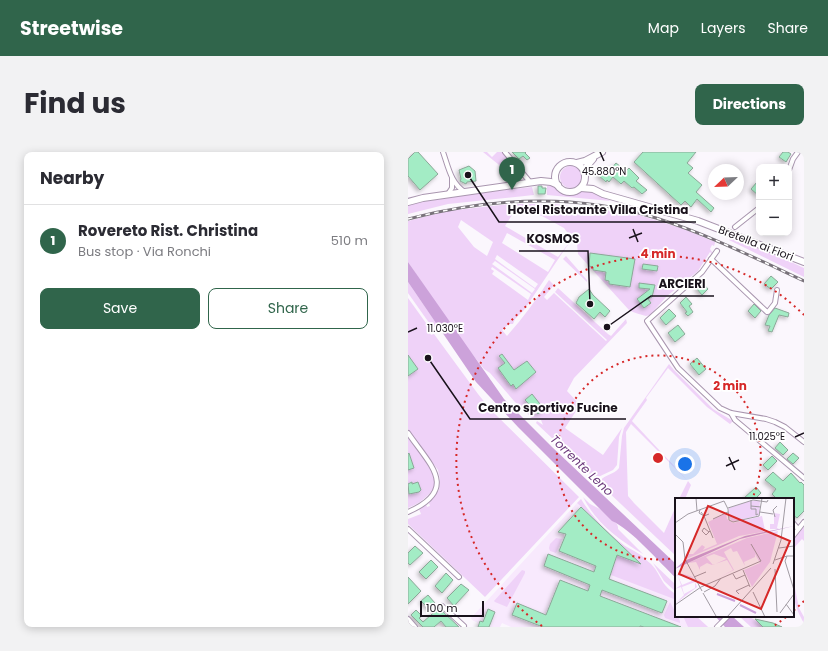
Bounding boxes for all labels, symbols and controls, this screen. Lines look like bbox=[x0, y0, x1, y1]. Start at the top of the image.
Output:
text: Streetwise bbox=[20, 15, 123, 42]
text: Map bbox=[648, 18, 679, 38]
text: Layers bbox=[701, 18, 745, 38]
text: Share bbox=[767, 18, 808, 38]
text: Find us bbox=[24, 84, 126, 123]
button: Directions bbox=[695, 84, 804, 125]
pin: 1 bbox=[499, 157, 525, 190]
text: 45.880°N bbox=[582, 164, 626, 179]
north arrow bbox=[708, 164, 744, 200]
map controls bbox=[756, 164, 792, 236]
button: + bbox=[756, 164, 792, 200]
text: Nearby bbox=[40, 166, 104, 190]
callout: Hotel Ristorante Villa Cristina bbox=[499, 198, 696, 222]
button: − bbox=[756, 200, 792, 236]
text: Hotel Ristorante Villa Cristina bbox=[508, 201, 688, 218]
text: Rovereto Rist. Christina bbox=[78, 220, 258, 241]
street label: Bretella ai Fiori bbox=[716, 221, 796, 265]
callout: KOSMOS bbox=[519, 227, 588, 251]
text: KOSMOS bbox=[526, 230, 580, 247]
text: 1 bbox=[51, 231, 55, 250]
text: 510 m bbox=[331, 231, 368, 250]
text: Bus stop · Via Ronchi bbox=[78, 242, 211, 261]
text: 4 min bbox=[640, 245, 676, 262]
callout: ARCIERI bbox=[651, 272, 714, 296]
text: ARCIERI bbox=[658, 275, 706, 292]
button: Save bbox=[40, 288, 200, 329]
button: Share bbox=[208, 288, 368, 329]
text: 11.030°E bbox=[427, 321, 463, 336]
text: 2 min bbox=[713, 377, 747, 394]
callout: Centro sportivo Fucine bbox=[470, 395, 626, 419]
text: Centro sportivo Fucine bbox=[478, 399, 618, 416]
text: 11.025°E bbox=[749, 429, 785, 444]
water label: Torrente Leno bbox=[547, 431, 617, 500]
centre of rings bbox=[651, 451, 665, 465]
your location bbox=[675, 454, 695, 474]
inset map bbox=[675, 498, 794, 617]
scale bar bbox=[420, 599, 484, 618]
text: 100 m bbox=[426, 600, 458, 616]

